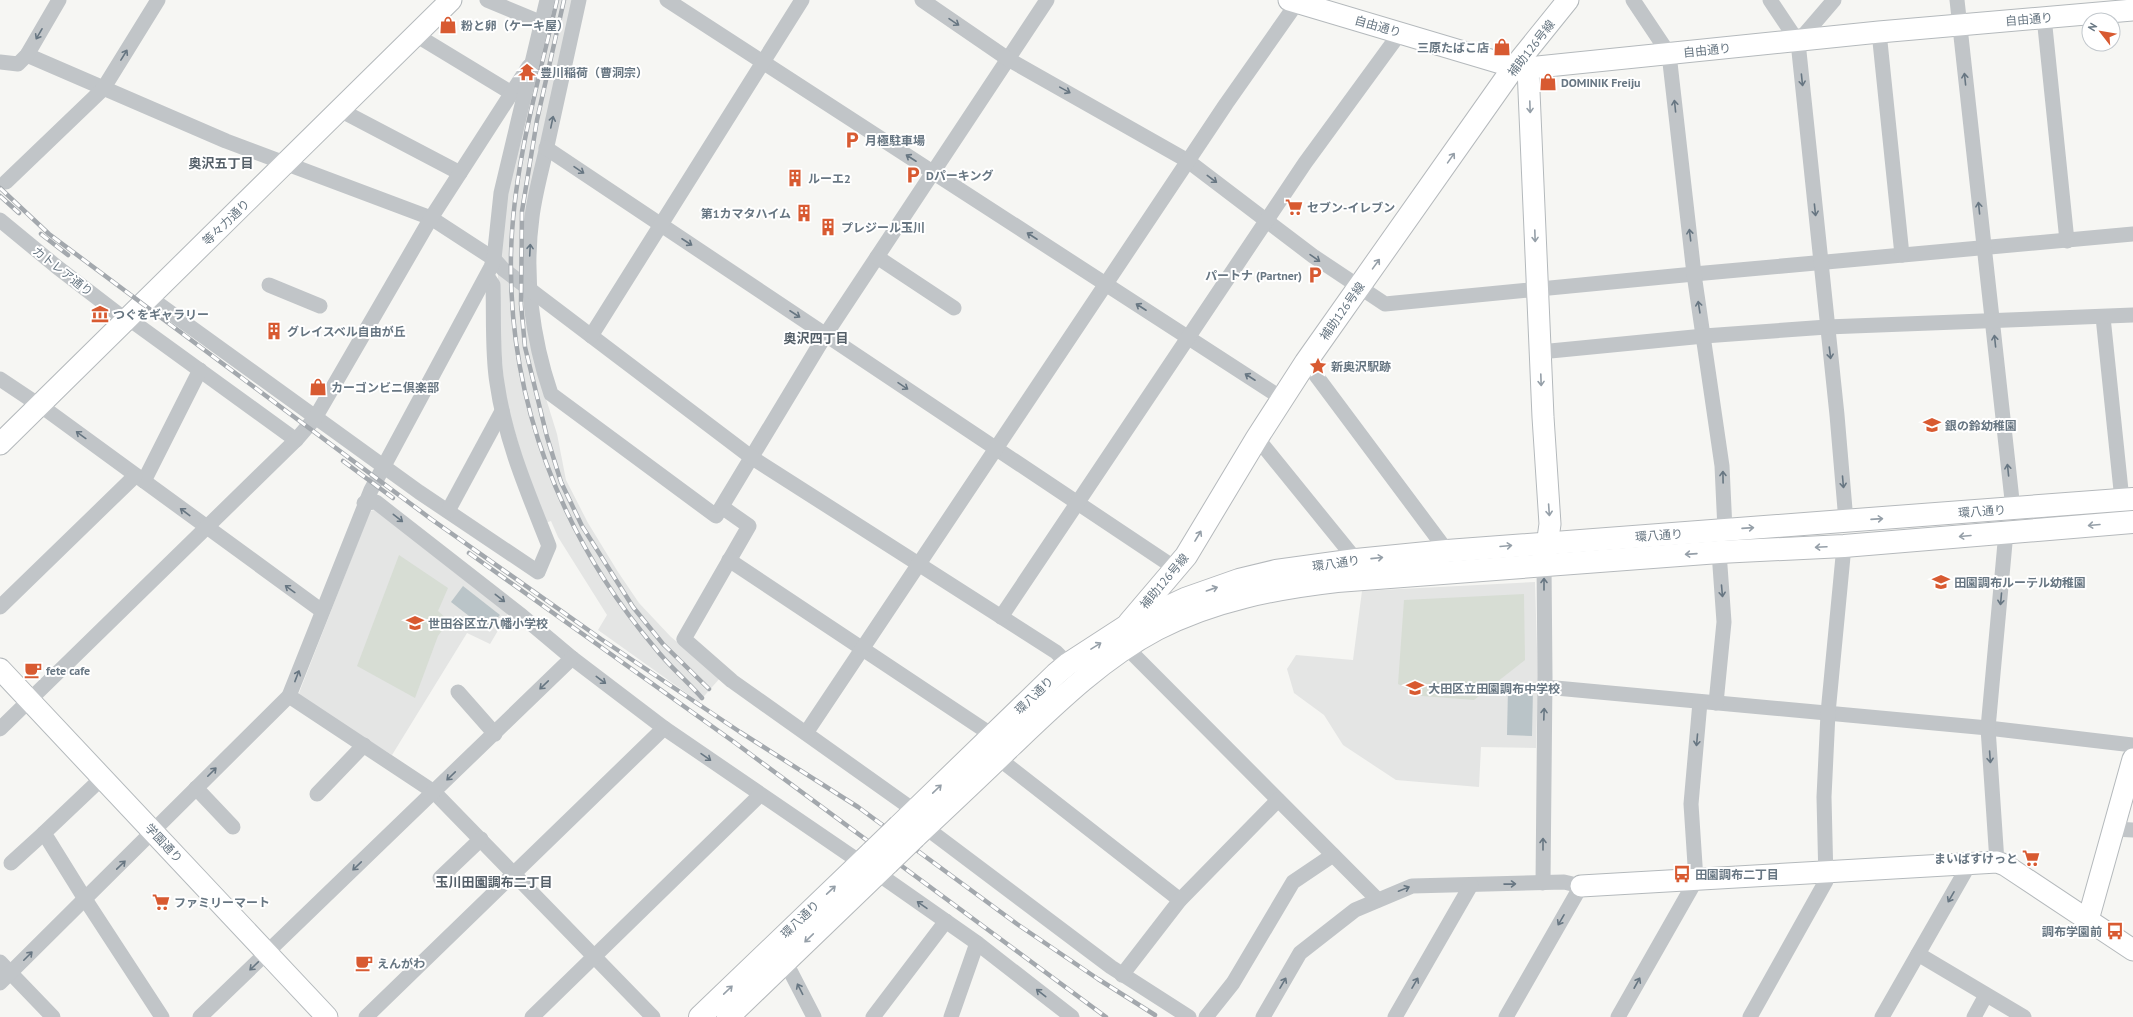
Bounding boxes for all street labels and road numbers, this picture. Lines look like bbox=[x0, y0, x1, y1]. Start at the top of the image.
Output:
street label: 自由通り bbox=[2004, 9, 2054, 29]
street label: 自由通り bbox=[1353, 12, 1403, 40]
street label: 補助126号線 bbox=[1504, 17, 1558, 79]
street label: 自由通り bbox=[1682, 40, 1732, 60]
street label: 等々力通り bbox=[199, 196, 253, 248]
street label: カトレア通り bbox=[30, 243, 96, 299]
street label: 補助126号線 bbox=[1316, 279, 1368, 343]
street label: 環八通り bbox=[1958, 502, 2006, 520]
street label: 環八通り bbox=[1635, 526, 1683, 544]
street label: 補助126号線 bbox=[1137, 550, 1191, 612]
street label: 環八通り bbox=[1311, 552, 1361, 574]
street label: 環八通り bbox=[1012, 673, 1056, 717]
street label: 学園通り bbox=[142, 820, 186, 866]
street label: 環八通り bbox=[778, 897, 822, 941]

